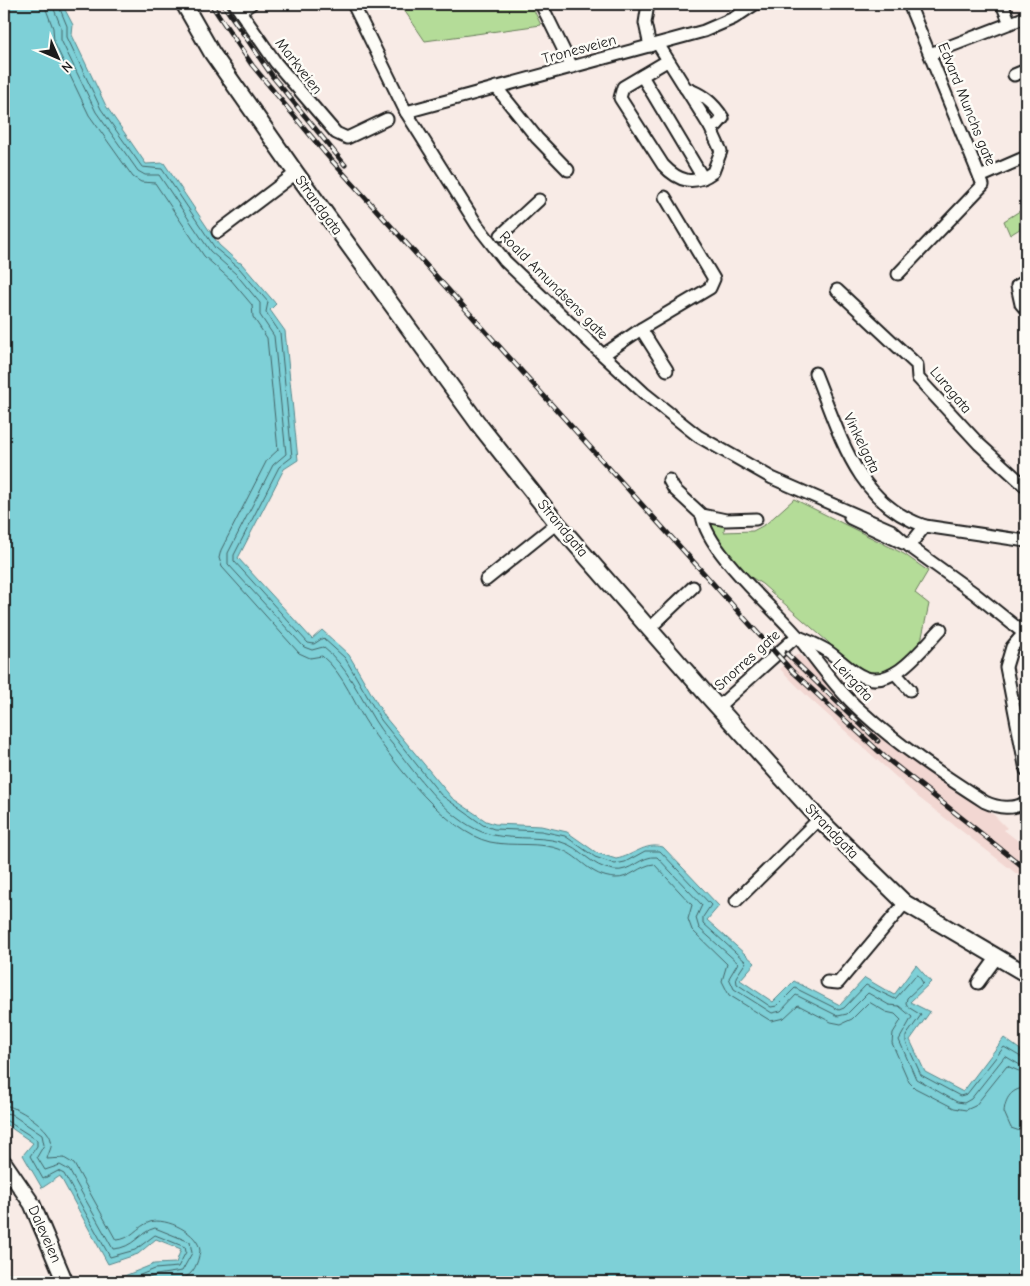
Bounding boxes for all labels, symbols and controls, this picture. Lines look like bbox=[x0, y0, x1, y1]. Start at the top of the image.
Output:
street label: Tronesveien bbox=[540, 30, 618, 68]
north arrow bbox=[32, 32, 82, 82]
street label: Markveien bbox=[272, 34, 326, 98]
street label: Edvard Munchs gate bbox=[934, 40, 1000, 169]
text: N bbox=[58, 58, 76, 76]
street label: Strandgata bbox=[291, 172, 347, 238]
street label: Roald Amundsens gate bbox=[496, 227, 612, 343]
street label: Luragata bbox=[926, 363, 976, 417]
street label: Vinkelgata bbox=[840, 410, 884, 476]
street label: Strandgata bbox=[534, 496, 592, 560]
street label: Snorres gate bbox=[711, 626, 784, 694]
street label: Leirgata bbox=[829, 655, 877, 705]
street label: Strandgata bbox=[801, 800, 863, 862]
street label: Daleveien bbox=[24, 1203, 66, 1265]

